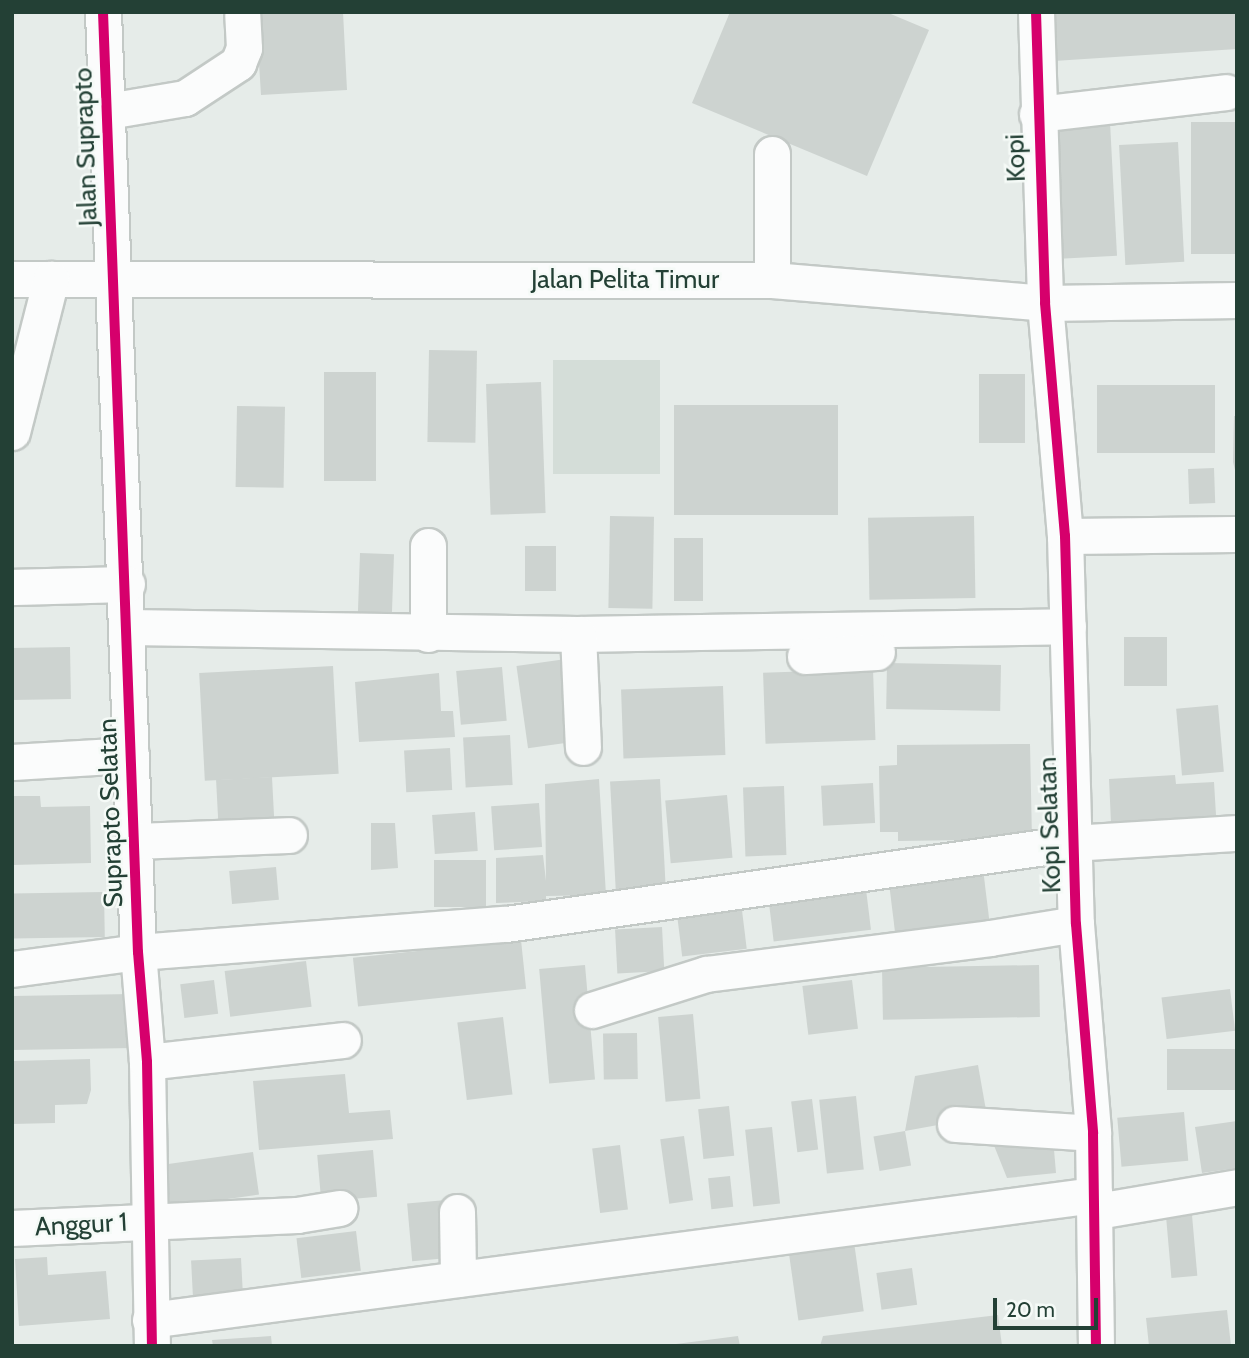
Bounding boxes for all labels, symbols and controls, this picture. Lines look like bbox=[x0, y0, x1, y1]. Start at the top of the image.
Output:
street label: Jalan Suprapto bbox=[68, 67, 104, 227]
street label: Kopi bbox=[1000, 133, 1032, 183]
street label: Jalan Pelita Timur bbox=[531, 264, 719, 296]
street label: Suprapto Selatan bbox=[92, 718, 130, 908]
street label: Kopi Selatan bbox=[1032, 756, 1068, 894]
street label: Anggur 1 bbox=[34, 1207, 128, 1243]
scale bar bbox=[997, 1284, 1102, 1328]
text: 20 m bbox=[1006, 1297, 1055, 1322]

